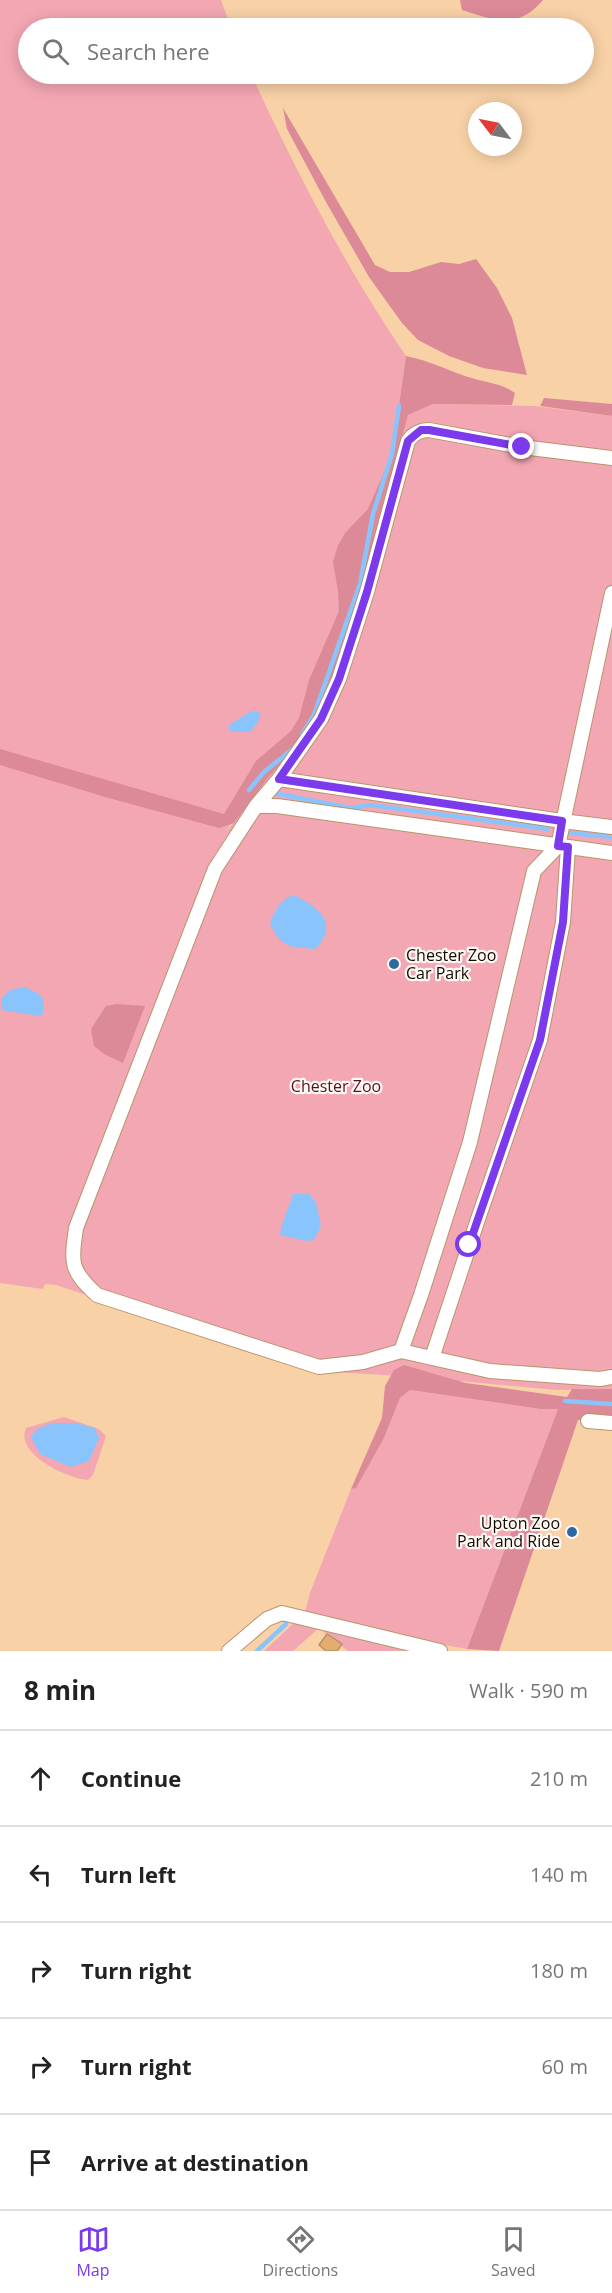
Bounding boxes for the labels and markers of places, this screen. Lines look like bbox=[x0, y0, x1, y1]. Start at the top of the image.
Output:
place label: Chester Zoo Car Park bbox=[406, 944, 496, 984]
marker: Chester Zoo Car Park bbox=[387, 957, 401, 971]
place label: Upton Zoo Park and Ride bbox=[457, 1512, 560, 1552]
marker: Upton Zoo Park and Ride bbox=[565, 1525, 579, 1539]

